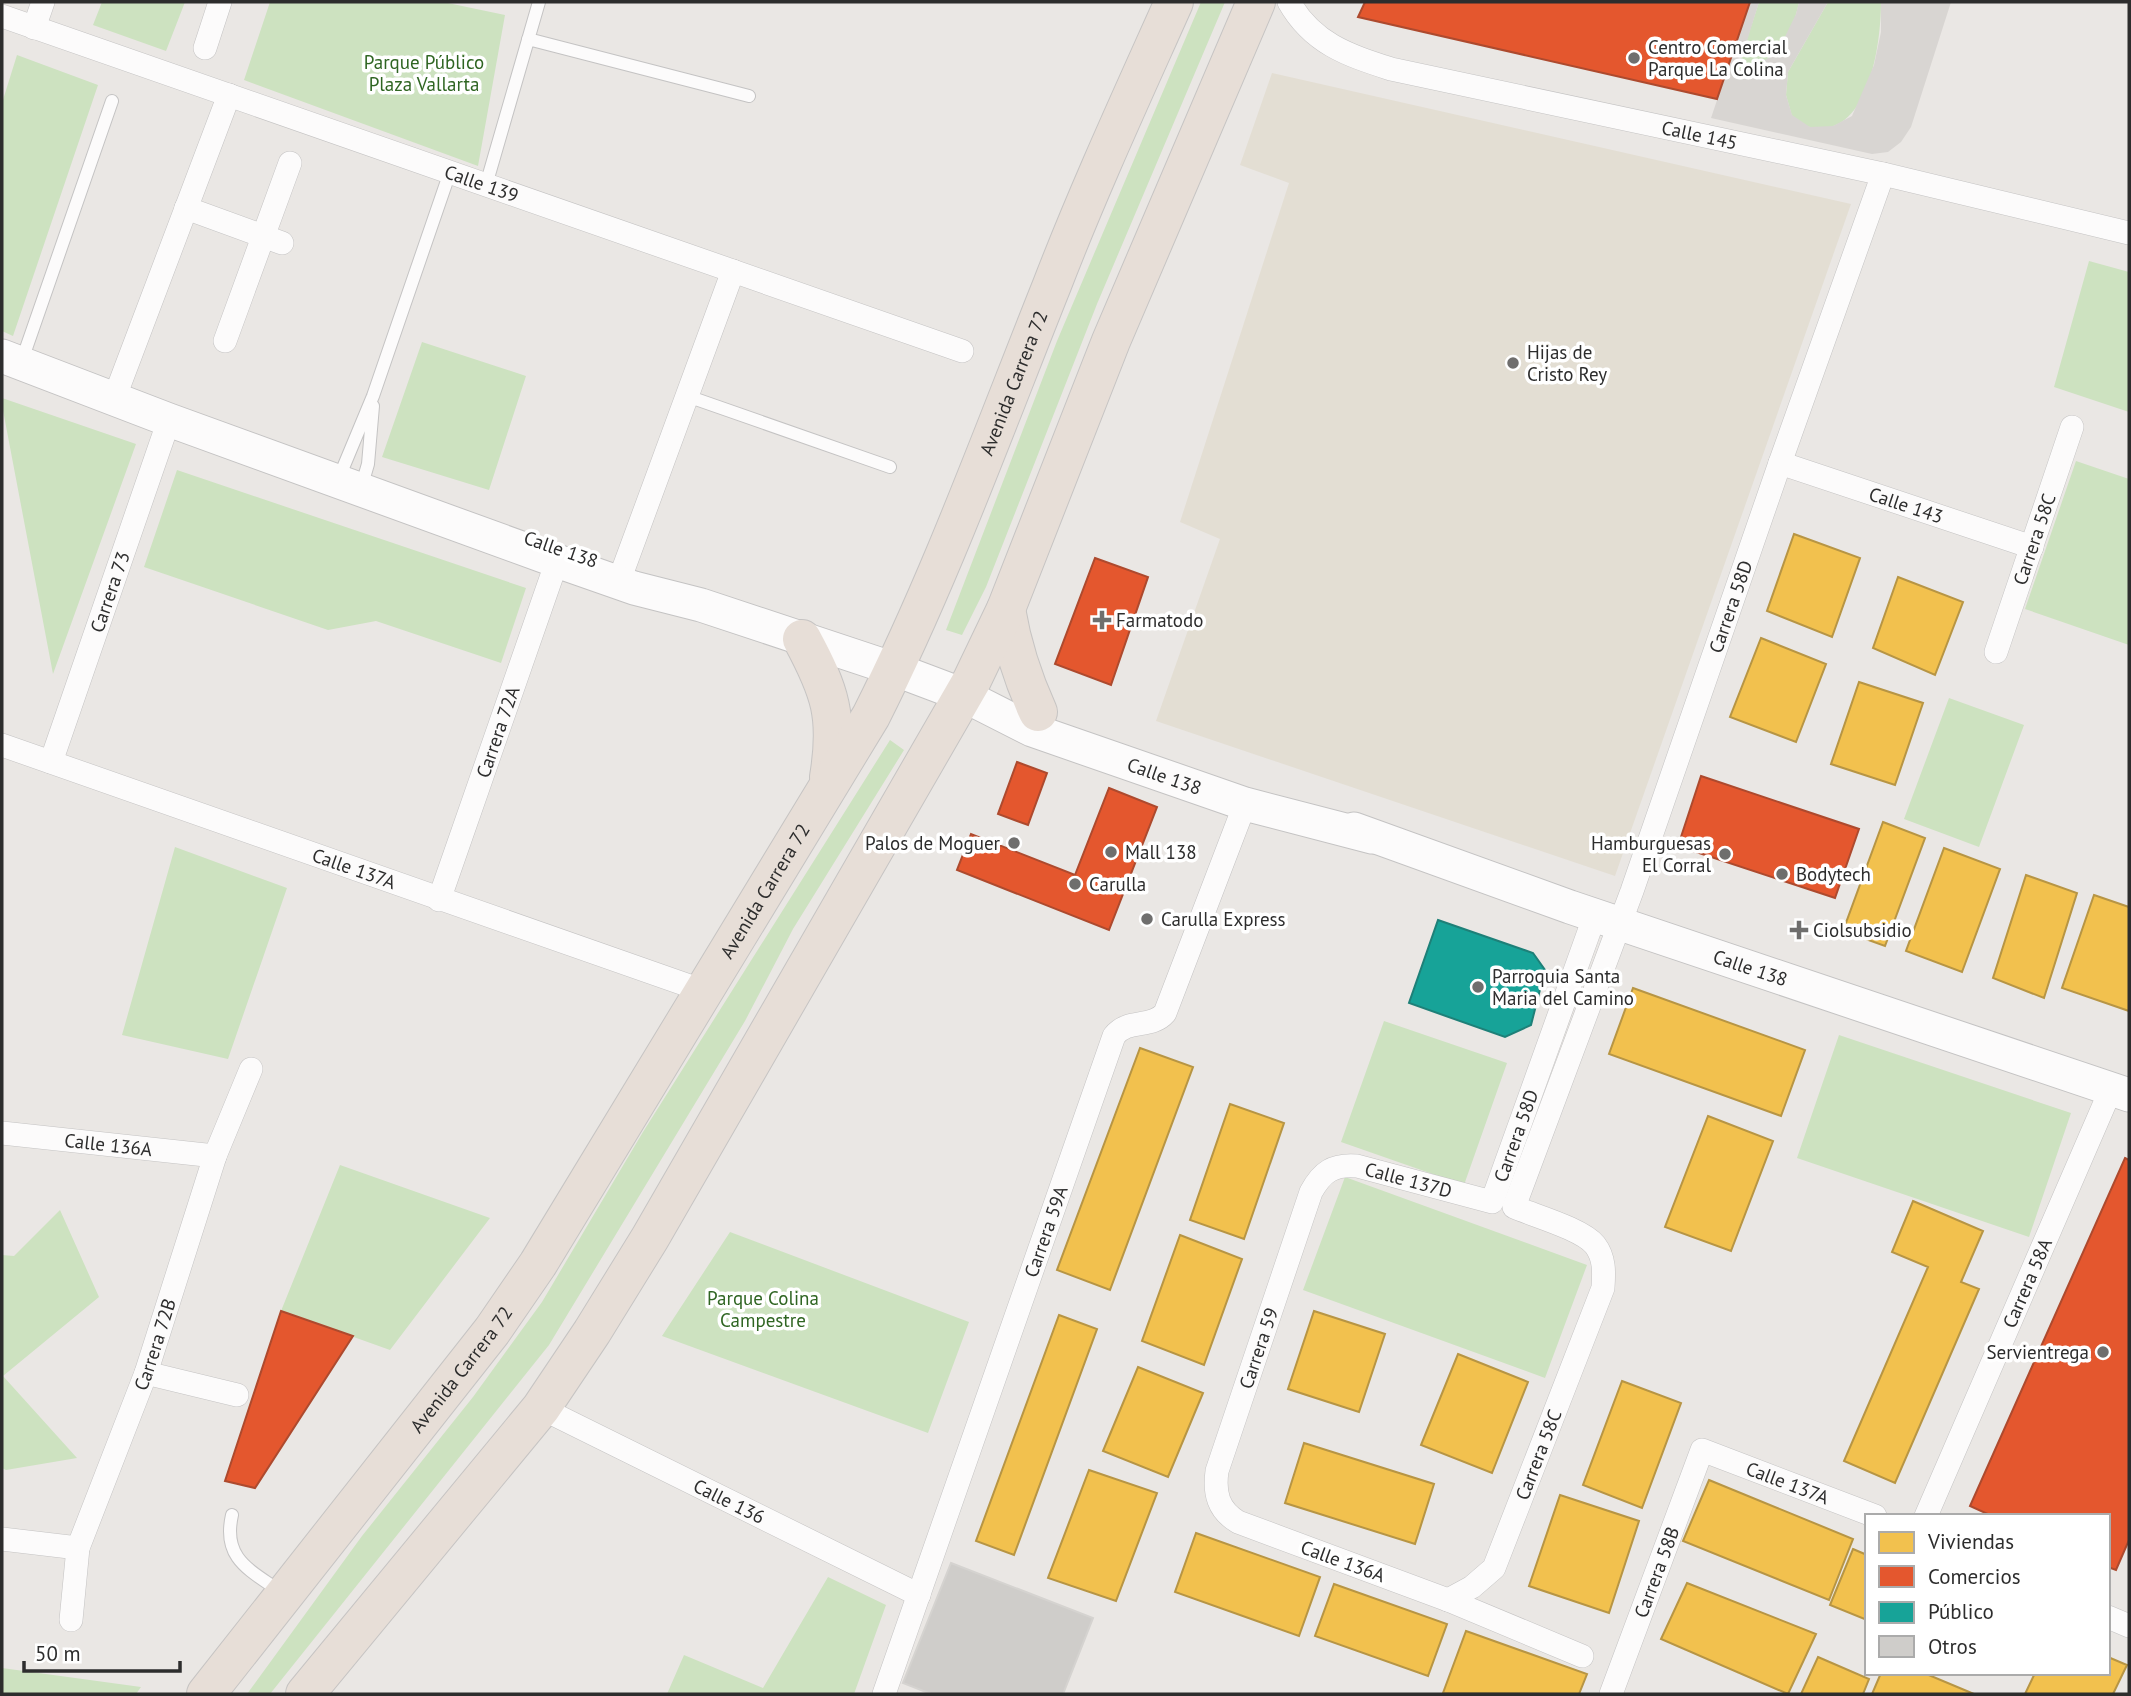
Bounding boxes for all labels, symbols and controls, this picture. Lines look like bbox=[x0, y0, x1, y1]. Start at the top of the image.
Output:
place label: Centro Comercial Parque La Colina bbox=[1648, 35, 1787, 81]
park label: Parque Público Plaza Vallarta bbox=[364, 50, 484, 96]
marker: Centro Comercial Parque La Colina bbox=[1626, 50, 1642, 66]
street label: Calle 145 bbox=[1659, 115, 1740, 155]
street label: Calle 139 bbox=[441, 159, 522, 207]
street label: Avenida Carrera 72 bbox=[974, 307, 1053, 459]
place label: Hijas de Cristo Rey bbox=[1527, 340, 1607, 386]
marker: Hijas de Cristo Rey bbox=[1505, 355, 1521, 371]
street label: Calle 143 bbox=[1866, 482, 1946, 529]
street label: Carrera 58C bbox=[2007, 490, 2061, 588]
street label: Calle 138 bbox=[521, 525, 601, 573]
street label: Carrera 73 bbox=[85, 548, 135, 636]
street label: Carrera 58D bbox=[1703, 557, 1757, 656]
place label: Farmatodo bbox=[1116, 608, 1203, 632]
marker: Farmatodo bbox=[1094, 612, 1110, 628]
street label: Carrera 72A bbox=[471, 683, 525, 781]
street label: Calle 138 bbox=[1124, 752, 1205, 800]
street label: Avenida Carrera 72 bbox=[715, 819, 815, 963]
place label: Palos de Moguer bbox=[865, 831, 1001, 855]
place label: Hamburguesas El Corral bbox=[1591, 831, 1711, 877]
marker: Palos de Moguer bbox=[1006, 835, 1022, 851]
place label: Mall 138 bbox=[1125, 840, 1197, 864]
street label: Calle 137A bbox=[309, 843, 399, 894]
marker: Mall 138 bbox=[1103, 844, 1119, 860]
marker: Hamburguesas El Corral bbox=[1717, 846, 1733, 862]
place label: Bodytech bbox=[1796, 862, 1871, 886]
marker: Bodytech bbox=[1774, 866, 1790, 882]
place label: Carulla bbox=[1089, 872, 1146, 896]
marker: Carulla bbox=[1067, 876, 1083, 892]
place label: Carulla Express bbox=[1161, 907, 1286, 931]
marker: Carulla Express bbox=[1139, 911, 1155, 927]
place label: Ciolsubsidio bbox=[1813, 918, 1912, 942]
marker: Ciolsubsidio bbox=[1791, 922, 1807, 938]
street label: Calle 138 bbox=[1710, 944, 1791, 991]
place label: Parroquia Santa Maria del Camino bbox=[1492, 964, 1634, 1010]
marker: Parroquia Santa Maria del Camino bbox=[1470, 979, 1486, 995]
street label: Carrera 58D bbox=[1488, 1086, 1543, 1185]
street label: Calle 136A bbox=[63, 1128, 153, 1161]
street label: Calle 137D bbox=[1362, 1157, 1455, 1203]
street label: Carrera 59A bbox=[1019, 1182, 1073, 1280]
street label: Carrera 58A bbox=[1997, 1234, 2057, 1331]
park label: Parque Colina Campestre bbox=[707, 1286, 819, 1332]
street label: Carrera 72B bbox=[128, 1295, 181, 1394]
street label: Avenida Carrera 72 bbox=[405, 1301, 518, 1437]
street label: Carrera 59 bbox=[1234, 1304, 1283, 1392]
place label: Servientrega bbox=[1987, 1340, 2089, 1364]
marker: Servientrega bbox=[2095, 1344, 2111, 1360]
street label: Carrera 58C bbox=[1510, 1406, 1567, 1503]
street label: Calle 137A bbox=[1743, 1456, 1832, 1509]
street label: Calle 136 bbox=[689, 1473, 769, 1529]
legend bbox=[1865, 1514, 2110, 1675]
street label: Carrera 58B bbox=[1629, 1523, 1684, 1621]
text: Viviendas bbox=[1927, 1528, 2014, 1555]
street label: Calle 136A bbox=[1298, 1535, 1388, 1587]
text: Comercios bbox=[1928, 1563, 2021, 1590]
text: Público bbox=[1928, 1598, 1994, 1625]
scale bar bbox=[24, 1630, 180, 1674]
text: Otros bbox=[1928, 1633, 1977, 1660]
text: 50 m bbox=[35, 1640, 81, 1667]

